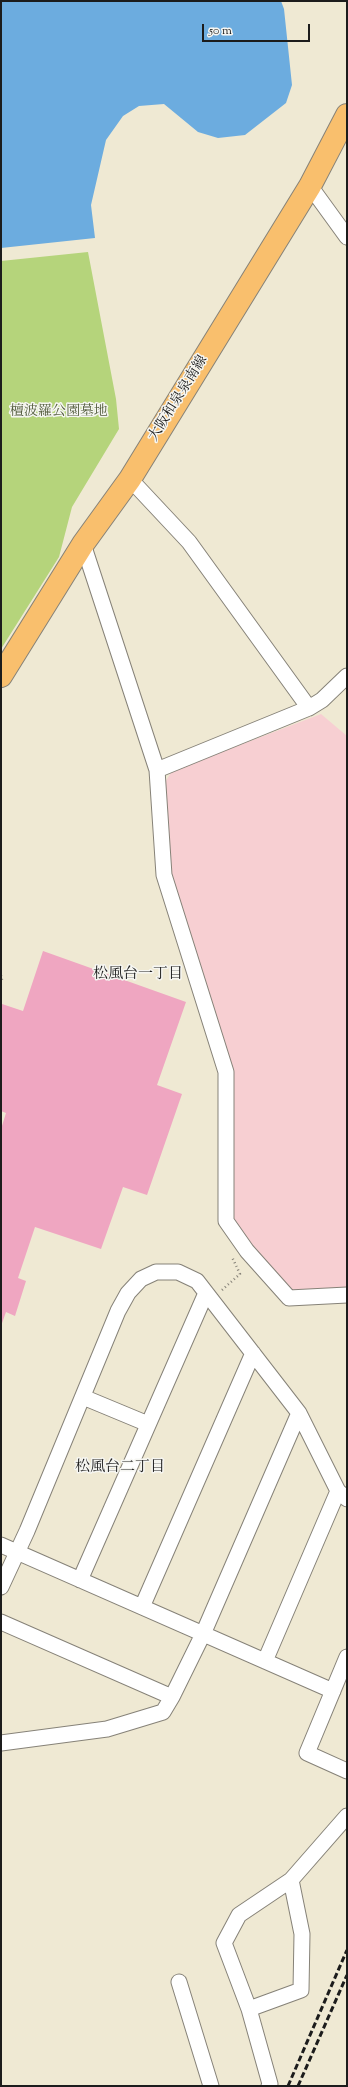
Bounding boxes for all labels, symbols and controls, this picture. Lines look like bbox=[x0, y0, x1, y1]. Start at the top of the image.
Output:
scale bar bbox=[204, 16, 312, 42]
text: 50 m bbox=[209, 22, 232, 40]
street label: 大阪和泉泉南線 bbox=[146, 353, 212, 445]
park label: 檀波羅公園墓地 bbox=[10, 405, 108, 421]
district label: 松風台一丁目 bbox=[93, 966, 183, 984]
district label: 松風台二丁目 bbox=[75, 1459, 165, 1477]

